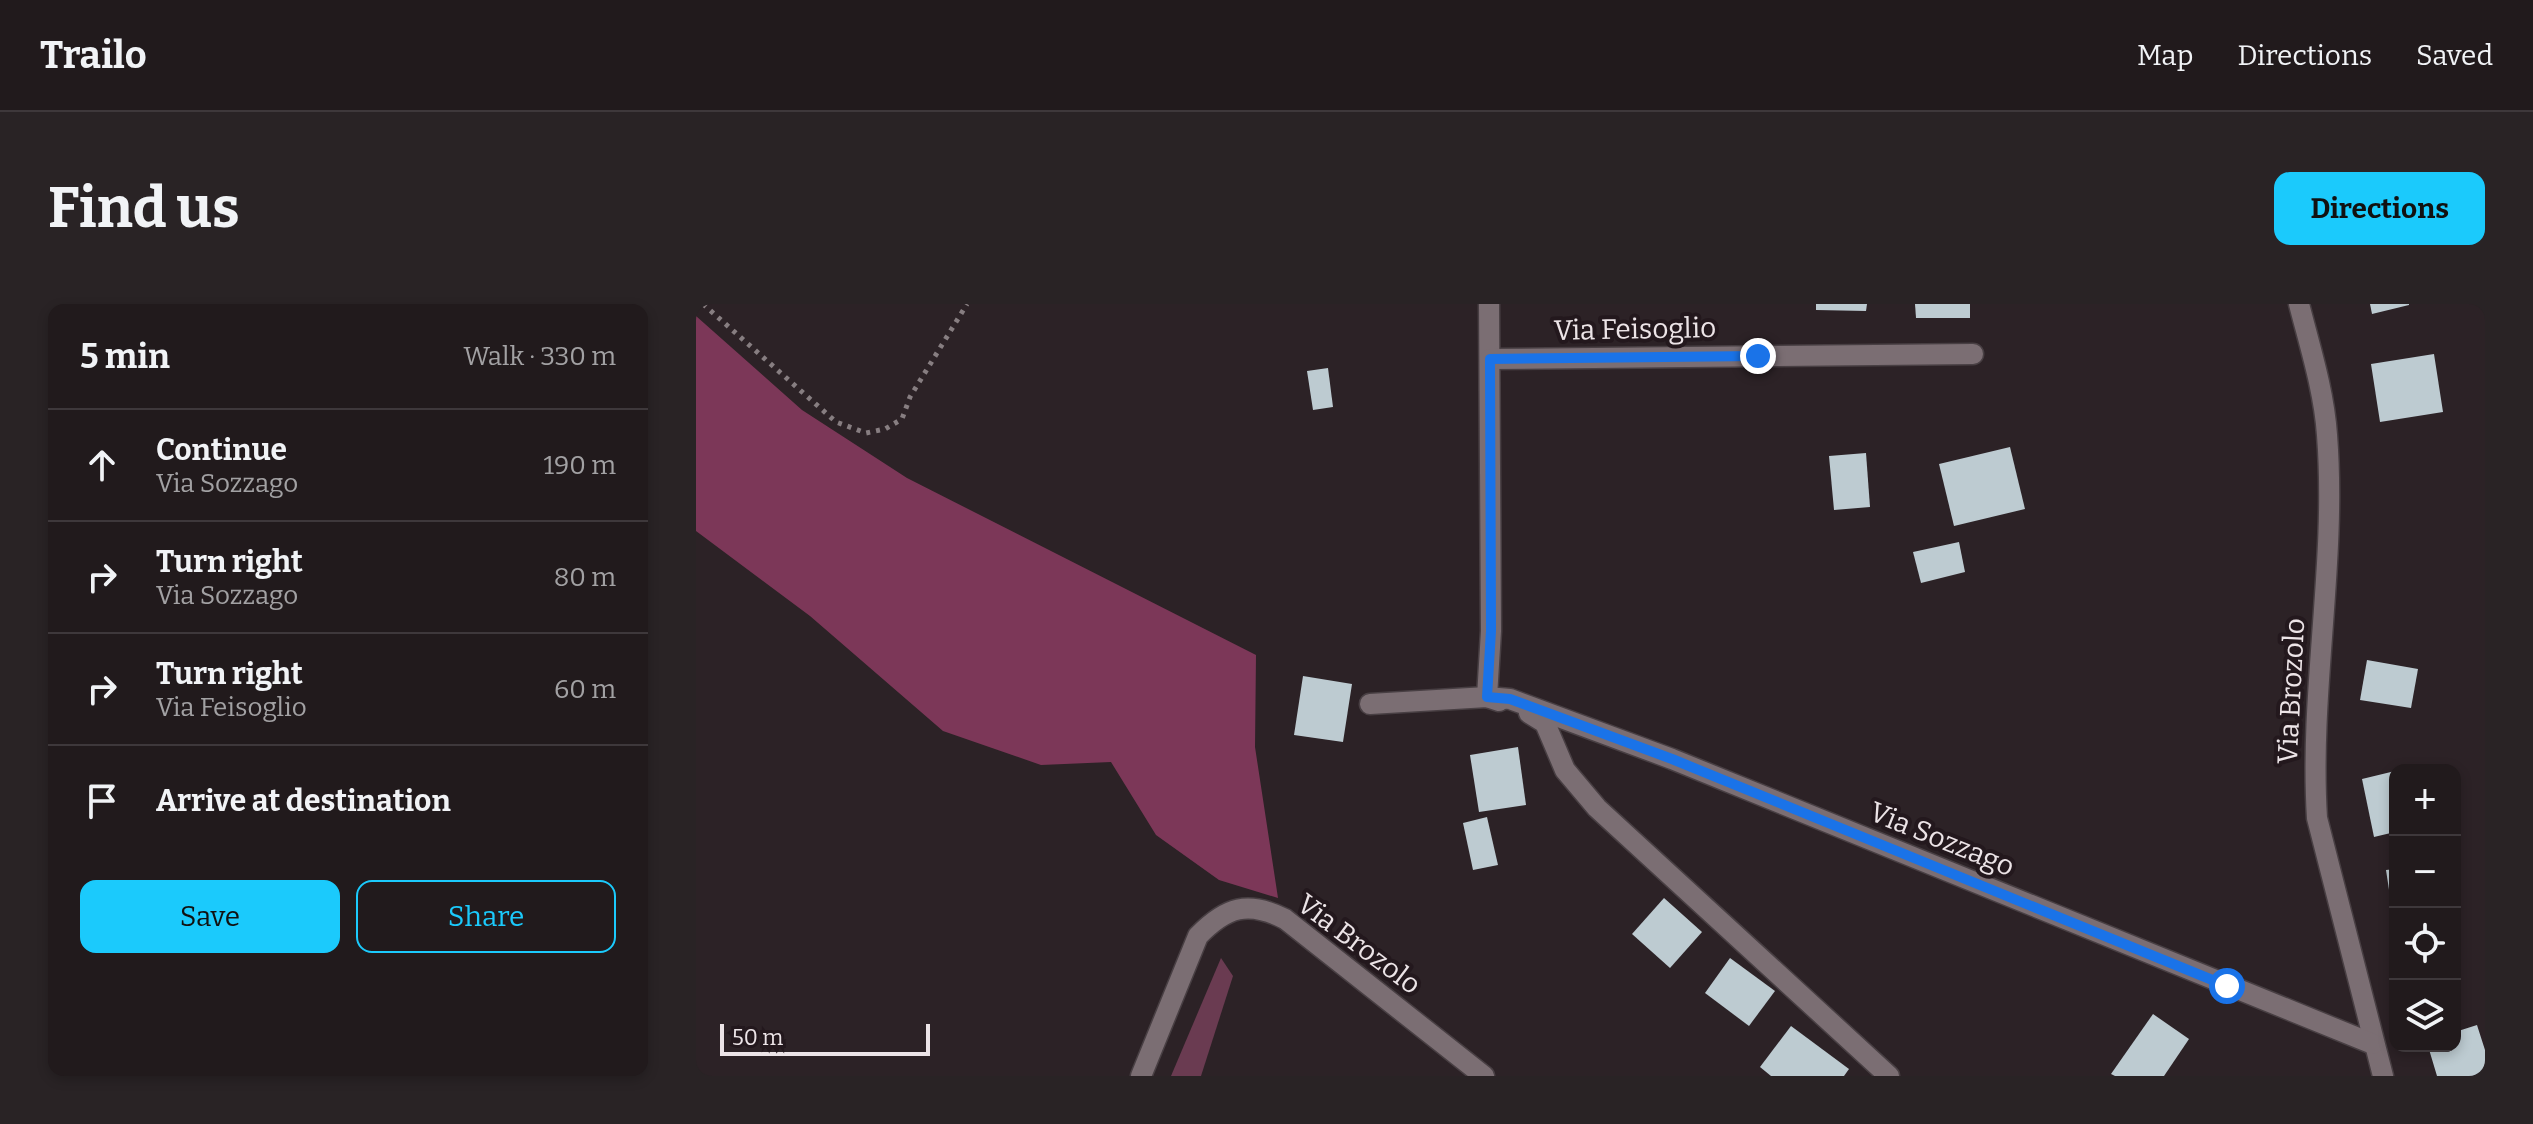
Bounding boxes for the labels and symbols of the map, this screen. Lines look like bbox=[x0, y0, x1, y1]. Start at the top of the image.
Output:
street label: Via Feisoglio bbox=[1554, 311, 1716, 347]
route end bbox=[1740, 338, 1776, 374]
street label: Via Brozolo bbox=[2271, 617, 2311, 765]
street label: Via Sozzago bbox=[1865, 795, 2019, 883]
street label: Via Brozolo bbox=[1291, 887, 1427, 1001]
route start bbox=[2209, 968, 2245, 1004]
scale bar bbox=[720, 1020, 930, 1056]

